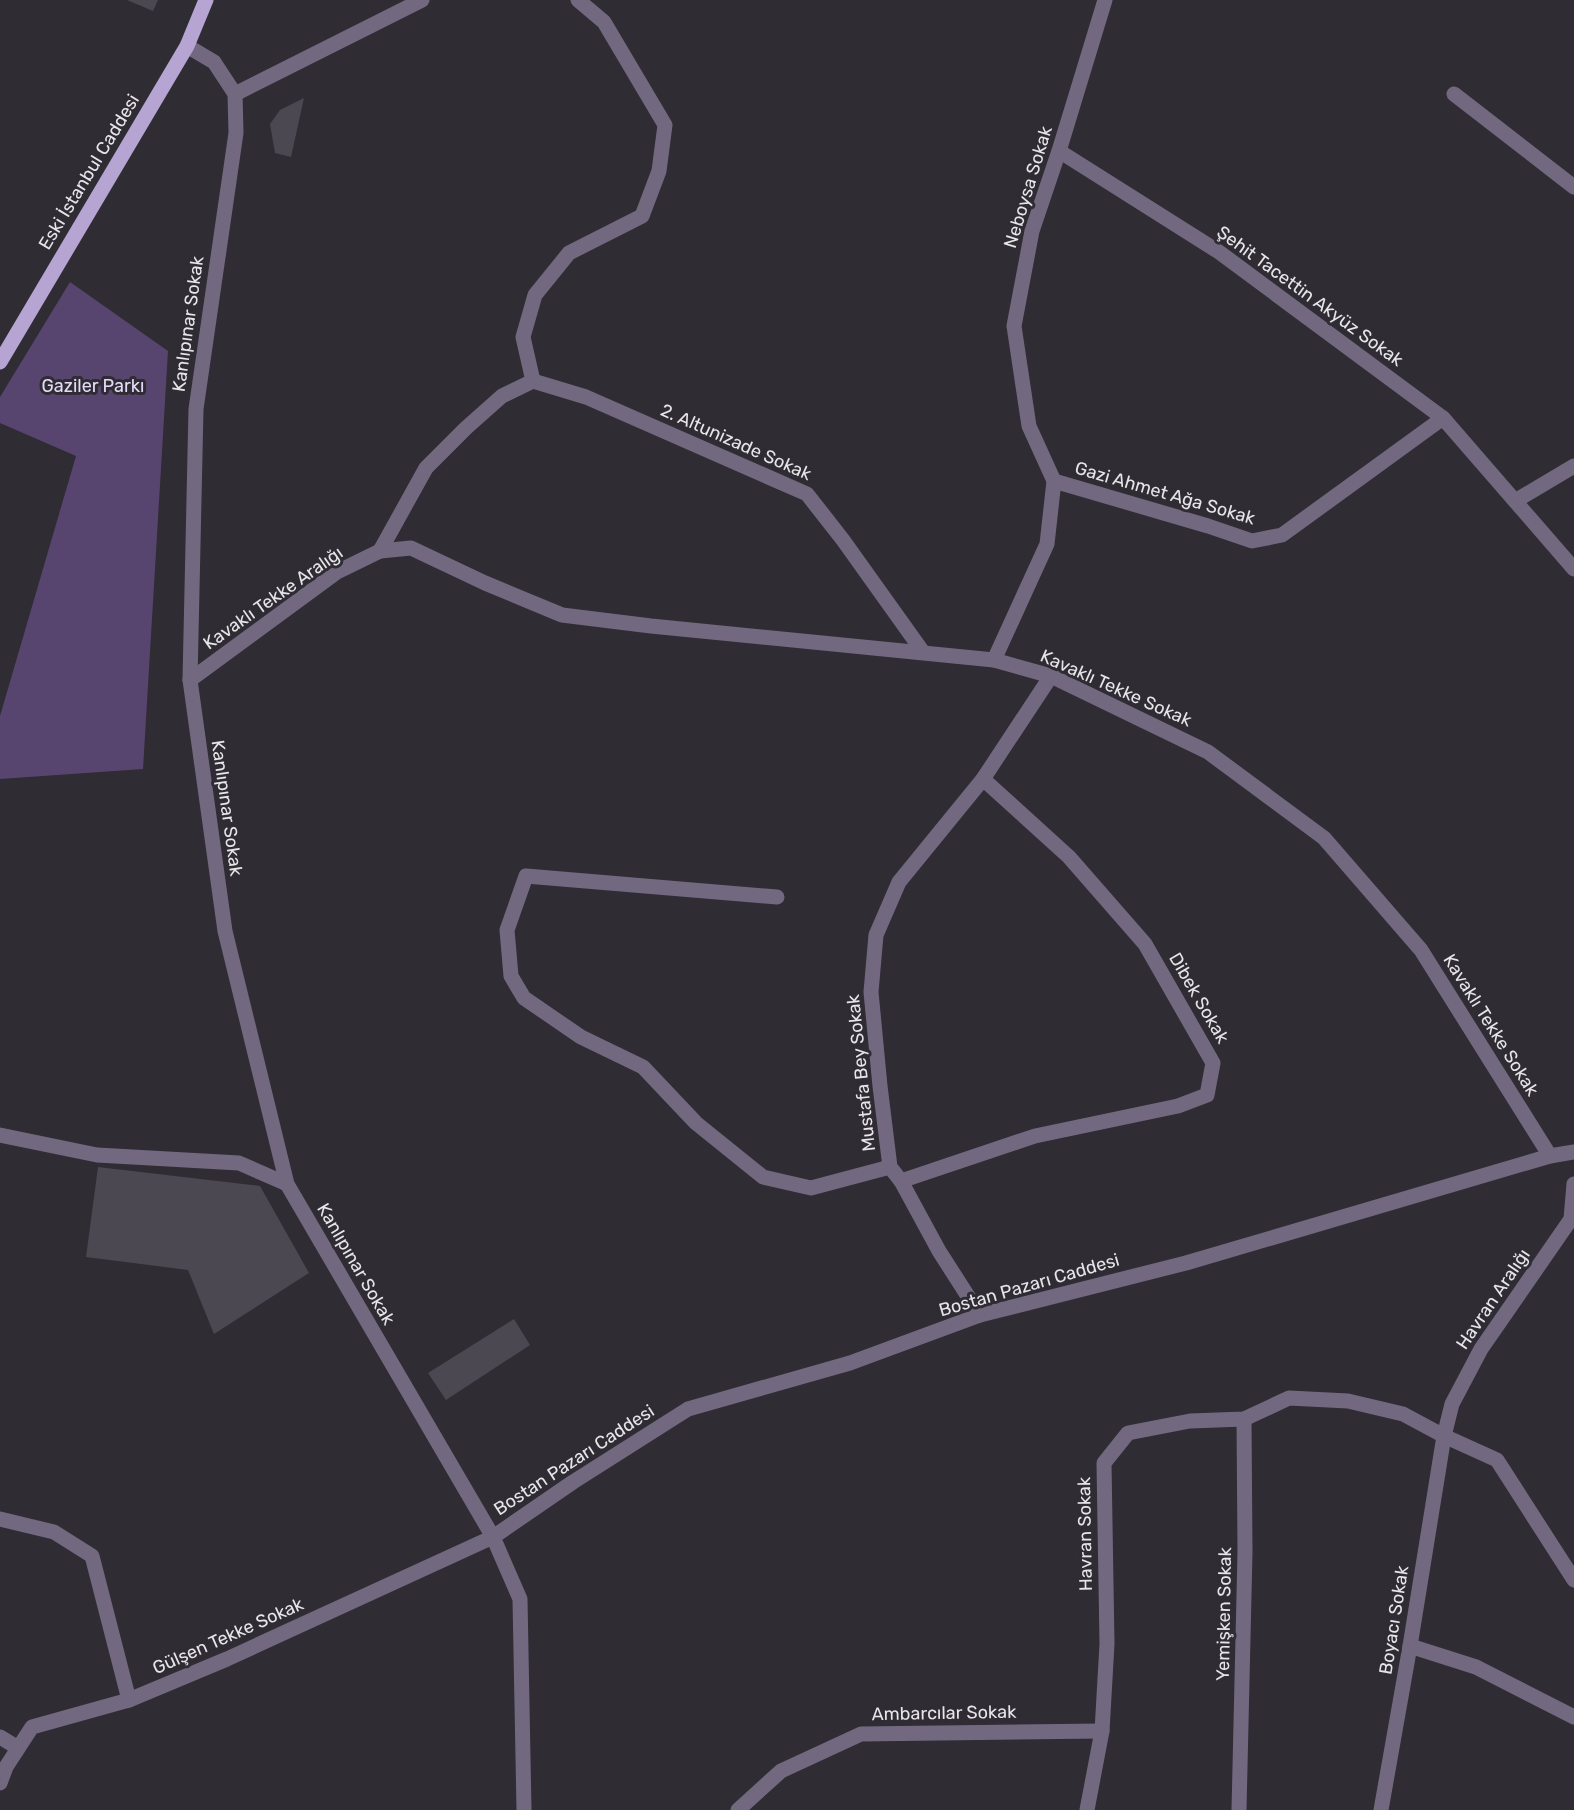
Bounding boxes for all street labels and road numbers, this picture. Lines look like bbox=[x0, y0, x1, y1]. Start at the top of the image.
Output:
street label: Eski İstanbul Caddesi bbox=[34, 90, 144, 254]
street label: Neboysa Sokak bbox=[999, 123, 1057, 251]
street label: Şehit Tacettin Akyüz Sokak bbox=[1212, 221, 1408, 371]
street label: Kanlıpınar Sokak bbox=[168, 254, 209, 393]
street label: 2. Altunizade Sokak bbox=[657, 399, 815, 485]
street label: Gazi Ahmet Ağa Sokak bbox=[1072, 457, 1258, 529]
street label: Kavaklı Tekke Aralığı bbox=[199, 542, 347, 654]
street label: Kavaklı Tekke Sokak bbox=[1037, 645, 1196, 732]
street label: Kanlıpınar Sokak bbox=[207, 739, 248, 878]
street label: Dibek Sokak bbox=[1164, 949, 1234, 1048]
street label: Kavaklı Tekke Sokak bbox=[1438, 950, 1544, 1101]
street label: Mustafa Bey Sokak bbox=[842, 993, 880, 1153]
street label: Kanlıpınar Sokak bbox=[312, 1199, 400, 1329]
street label: Havran Aralığı bbox=[1451, 1245, 1535, 1353]
street label: Bostan Pazarı Caddesi bbox=[936, 1249, 1122, 1321]
street label: Bostan Pazarı Caddesi bbox=[490, 1400, 658, 1520]
street label: Havran Sokak bbox=[1073, 1476, 1097, 1591]
street label: Yemişken Sokak bbox=[1212, 1546, 1236, 1681]
street label: Boyacı Sokak bbox=[1375, 1563, 1414, 1676]
street label: Gülşen Tekke Sokak bbox=[149, 1593, 308, 1679]
street label: Ambarcılar Sokak bbox=[871, 1701, 1017, 1725]

